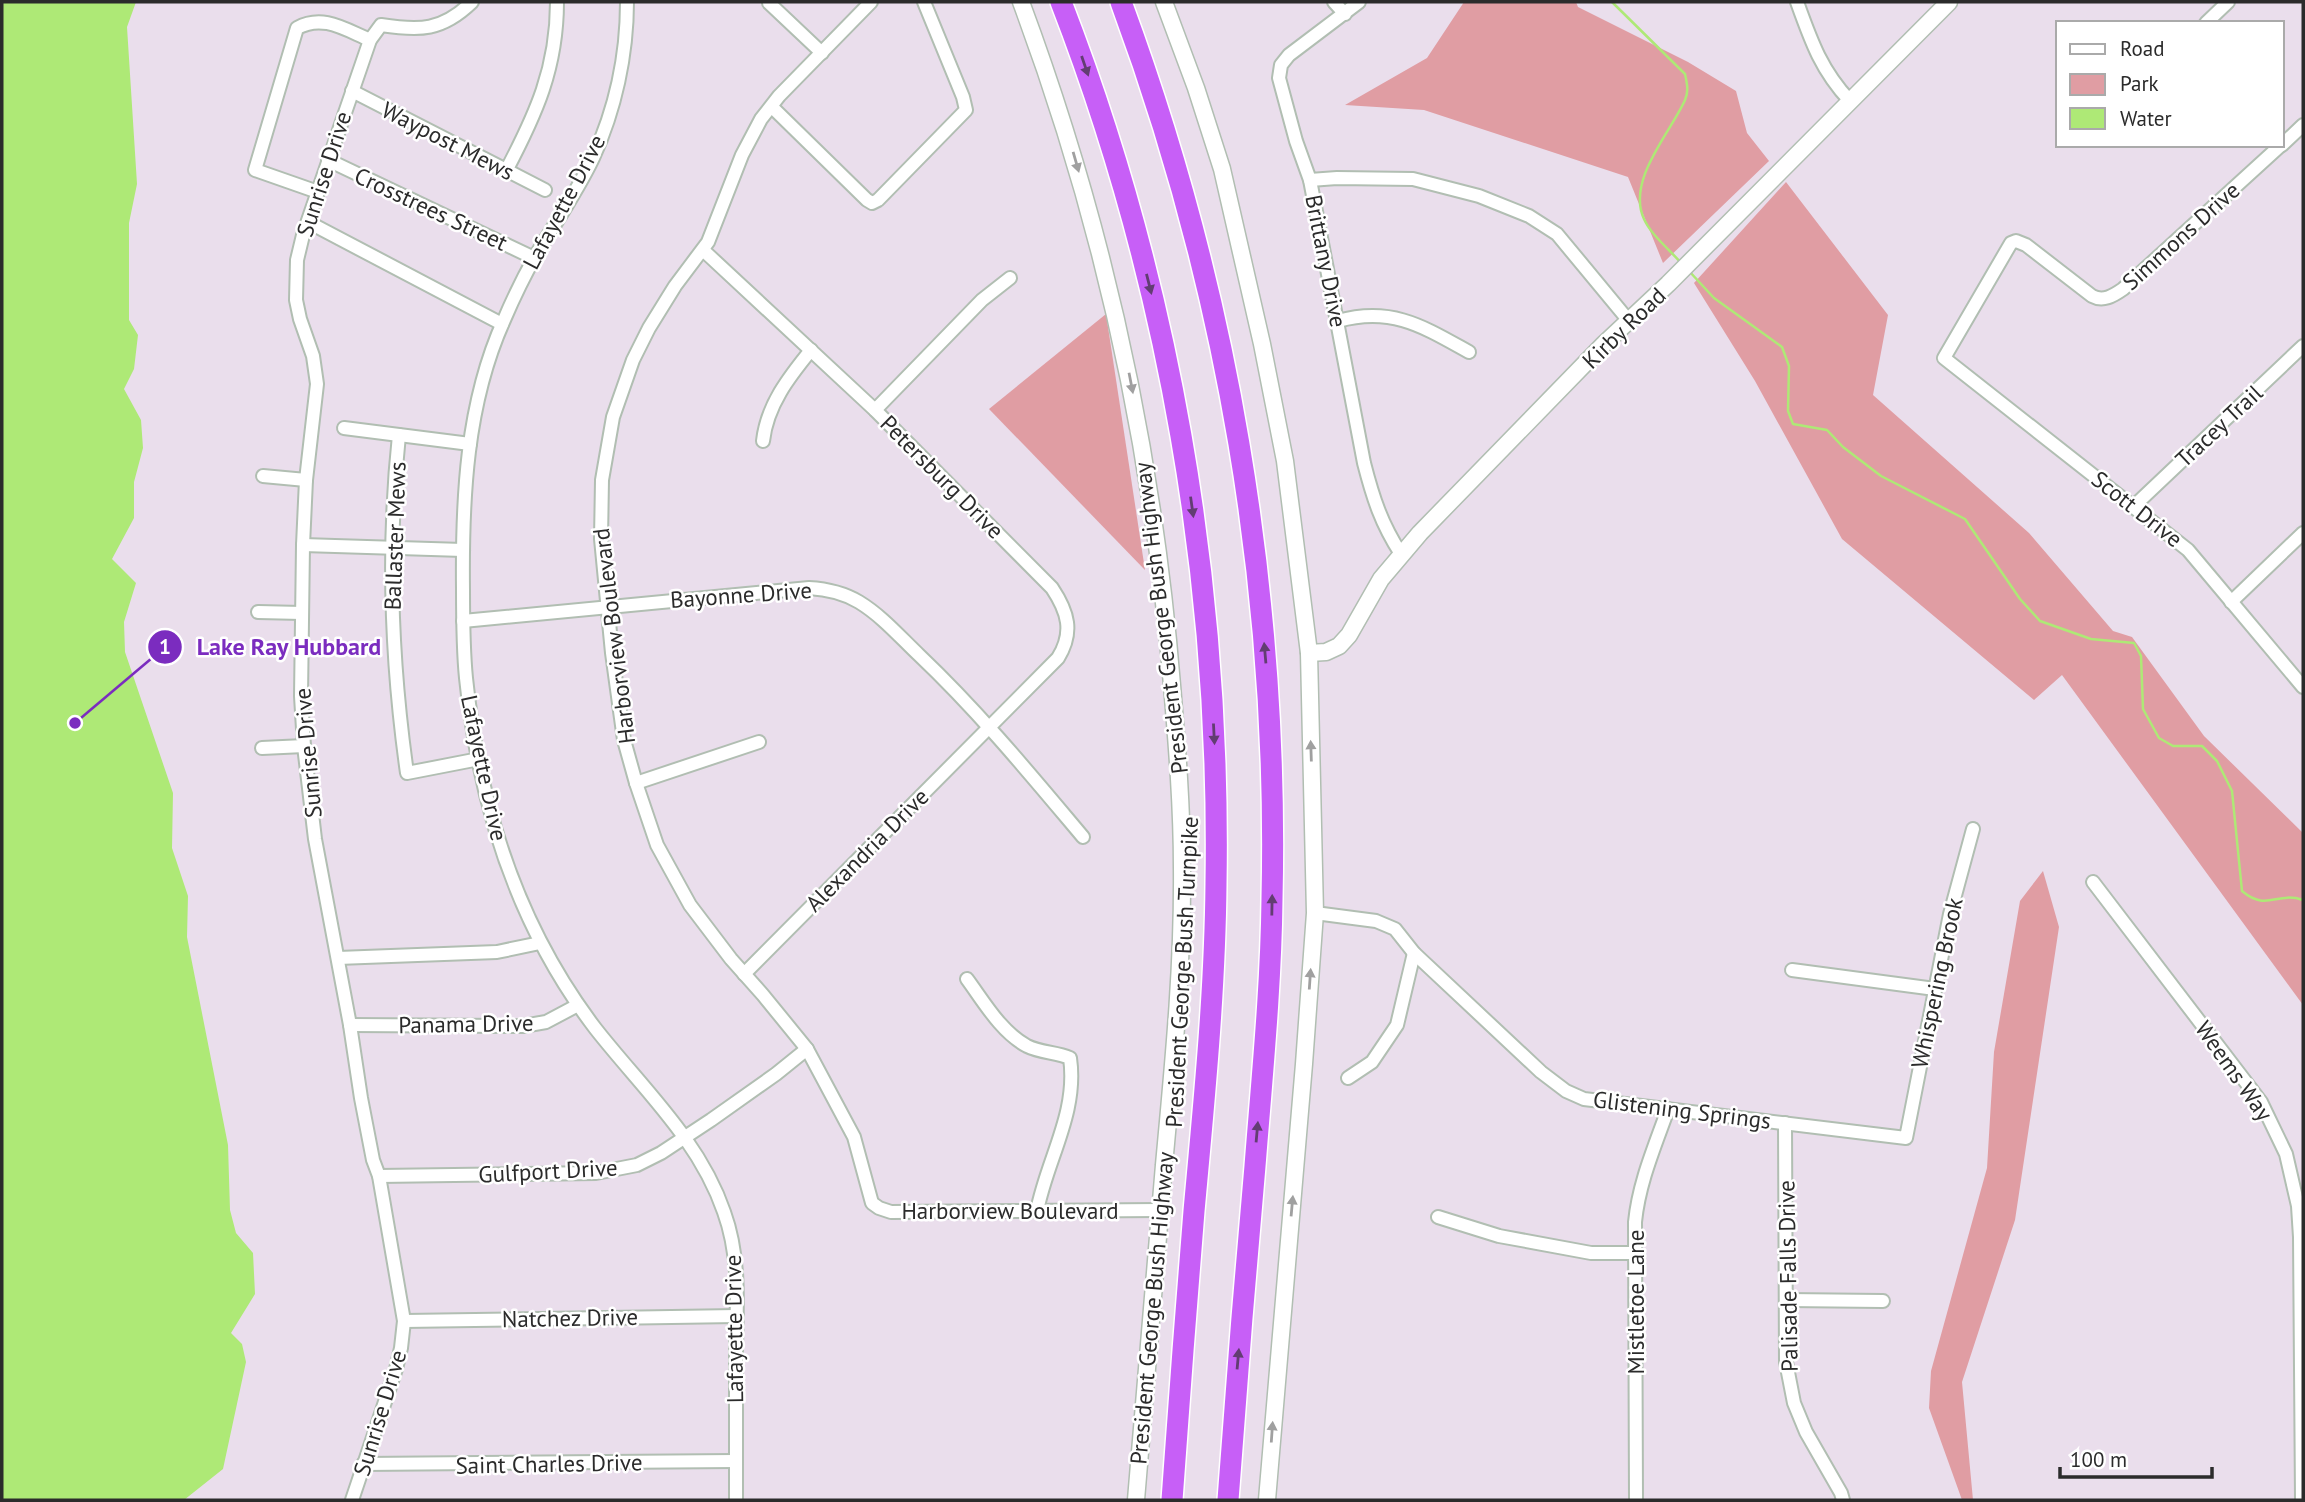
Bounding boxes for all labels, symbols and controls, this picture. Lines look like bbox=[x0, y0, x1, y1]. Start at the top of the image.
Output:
legend bbox=[2056, 21, 2284, 147]
text: Road bbox=[2120, 35, 2164, 62]
one-way arrow bbox=[1080, 55, 1091, 76]
text: Park bbox=[2120, 70, 2159, 97]
street label: Waypost Mews bbox=[377, 95, 519, 186]
text: Water bbox=[2120, 105, 2172, 132]
street label: Sunrise Drive bbox=[290, 107, 357, 240]
street label: Lafayette Drive bbox=[516, 129, 611, 274]
one-way arrow bbox=[1072, 152, 1082, 173]
street label: Crosstrees Street bbox=[350, 160, 513, 257]
street label: Simmons Drive bbox=[2116, 175, 2245, 296]
street label: Brittany Drive bbox=[1299, 192, 1354, 330]
one-way arrow bbox=[1144, 273, 1155, 295]
street label: Kirby Road bbox=[1576, 281, 1671, 375]
one-way arrow bbox=[1125, 372, 1136, 394]
street label: Tracey Trail bbox=[2169, 378, 2268, 473]
street label: Petersburg Drive bbox=[874, 409, 1010, 545]
street label: President George Bush Highway bbox=[1127, 460, 1194, 775]
street label: Ballaster Mews bbox=[377, 461, 412, 611]
street label: Scott Drive bbox=[2086, 464, 2189, 553]
one-way arrow bbox=[1187, 496, 1198, 518]
street label: Harborview Boulevard bbox=[586, 527, 641, 746]
street label: Bayonne Drive bbox=[669, 575, 813, 614]
callout: Lake Ray Hubbard bbox=[148, 624, 396, 669]
text: Lake Ray Hubbard bbox=[197, 631, 381, 662]
text: 1 bbox=[159, 633, 171, 660]
one-way arrow bbox=[1259, 642, 1270, 664]
street label: Sunrise Drive bbox=[287, 687, 328, 819]
street label: Lafayette Drive bbox=[455, 692, 514, 844]
one-way arrow bbox=[1209, 723, 1220, 745]
one-way arrow bbox=[1306, 740, 1317, 762]
street label: Alexandria Drive bbox=[799, 782, 934, 917]
street label: President George Bush Turnpike bbox=[1159, 816, 1204, 1128]
one-way arrow bbox=[1266, 894, 1278, 916]
street label: Whispering Brook bbox=[1904, 895, 1969, 1071]
one-way arrow bbox=[1305, 968, 1316, 990]
street label: Panama Drive bbox=[398, 1008, 534, 1039]
street label: Weems Way bbox=[2189, 1015, 2280, 1127]
street label: Glistening Springs bbox=[1591, 1084, 1773, 1135]
one-way arrow bbox=[1252, 1121, 1263, 1143]
street label: President George Bush Highway bbox=[1123, 1150, 1180, 1465]
street label: Gulfport Drive bbox=[478, 1152, 618, 1189]
street label: Palisade Falls Drive bbox=[1771, 1180, 1804, 1372]
one-way arrow bbox=[1286, 1194, 1297, 1216]
street label: Harborview Boulevard bbox=[901, 1196, 1119, 1225]
street label: Mistletoe Lane bbox=[1621, 1229, 1650, 1375]
street label: Lafayette Drive bbox=[718, 1255, 749, 1403]
street label: Natchez Drive bbox=[502, 1302, 638, 1333]
street label: Sunrise Drive bbox=[347, 1346, 412, 1479]
one-way arrow bbox=[1233, 1348, 1244, 1370]
one-way arrow bbox=[1267, 1421, 1278, 1443]
scale bar bbox=[2060, 1436, 2212, 1480]
text: 100 m bbox=[2070, 1446, 2127, 1473]
street label: Saint Charles Drive bbox=[455, 1447, 643, 1480]

